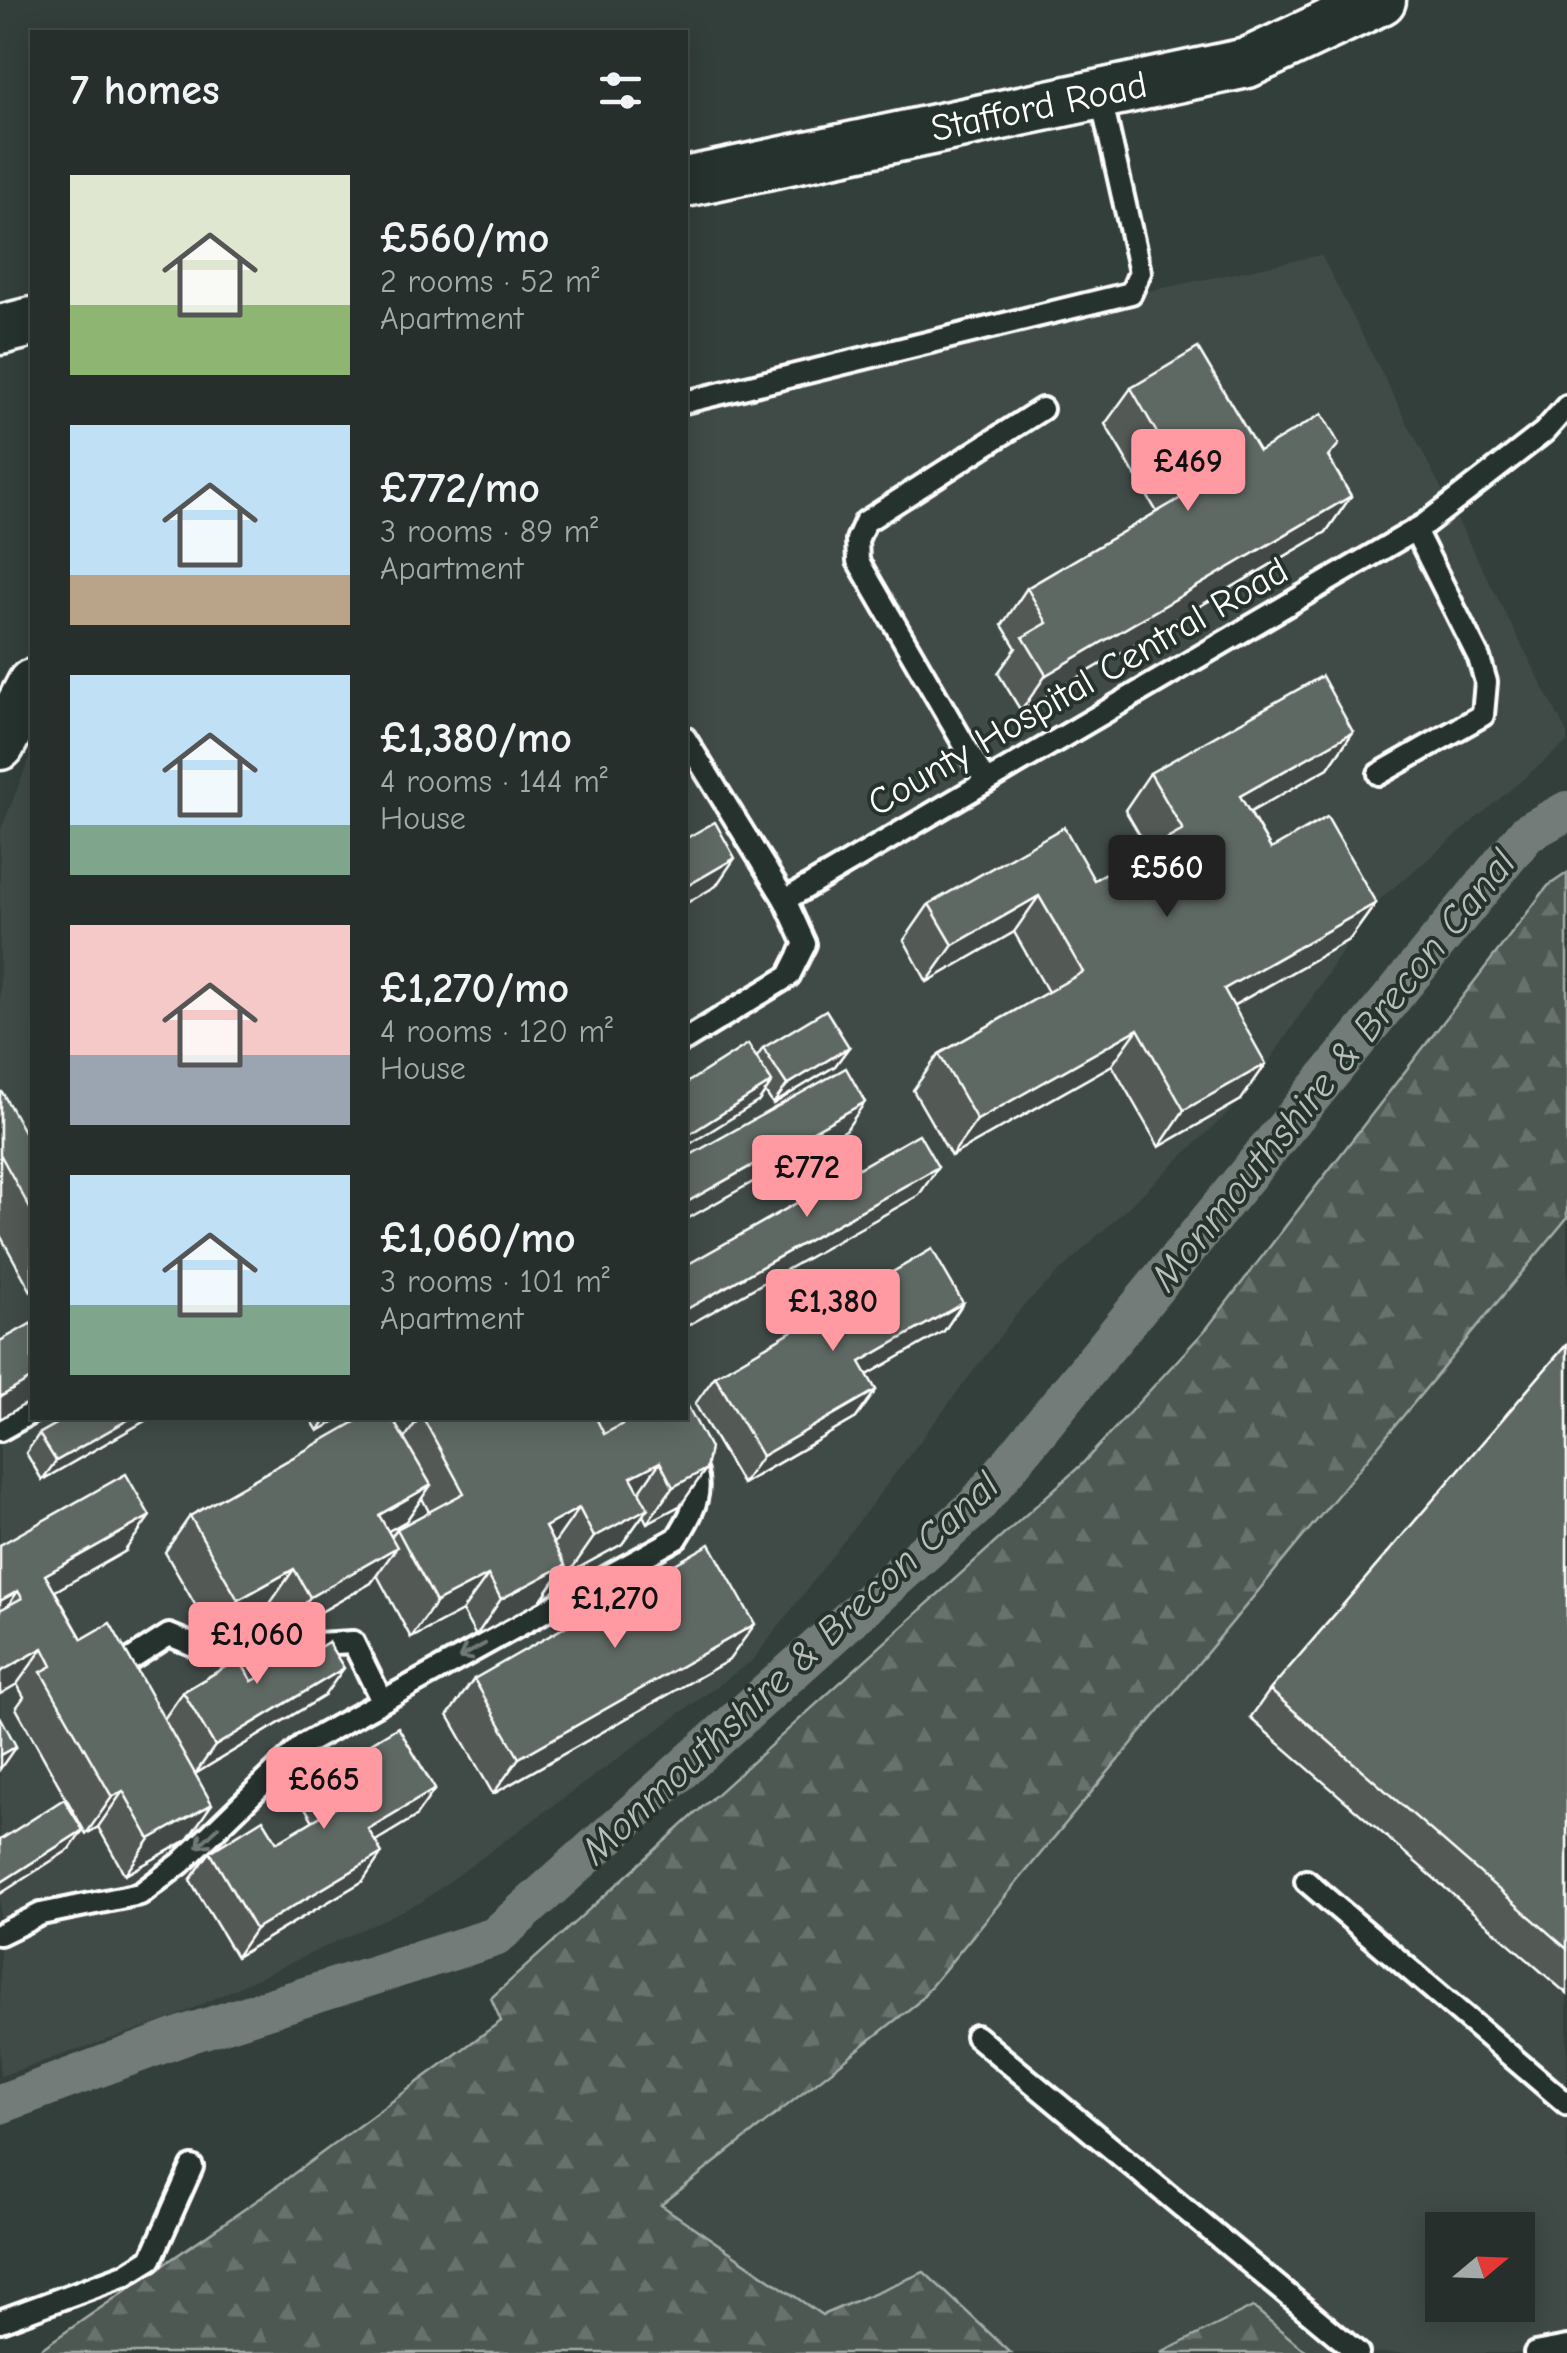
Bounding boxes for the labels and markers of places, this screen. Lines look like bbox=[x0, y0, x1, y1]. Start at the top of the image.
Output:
pin: £469 bbox=[1129, 429, 1247, 514]
pin: £560 bbox=[1108, 835, 1226, 920]
pin: £772 bbox=[748, 1135, 866, 1220]
pin: £1,380 bbox=[752, 1269, 914, 1354]
pin: £1,270 bbox=[534, 1566, 696, 1651]
pin: £1,060 bbox=[176, 1602, 338, 1687]
pin: £665 bbox=[265, 1747, 383, 1832]

